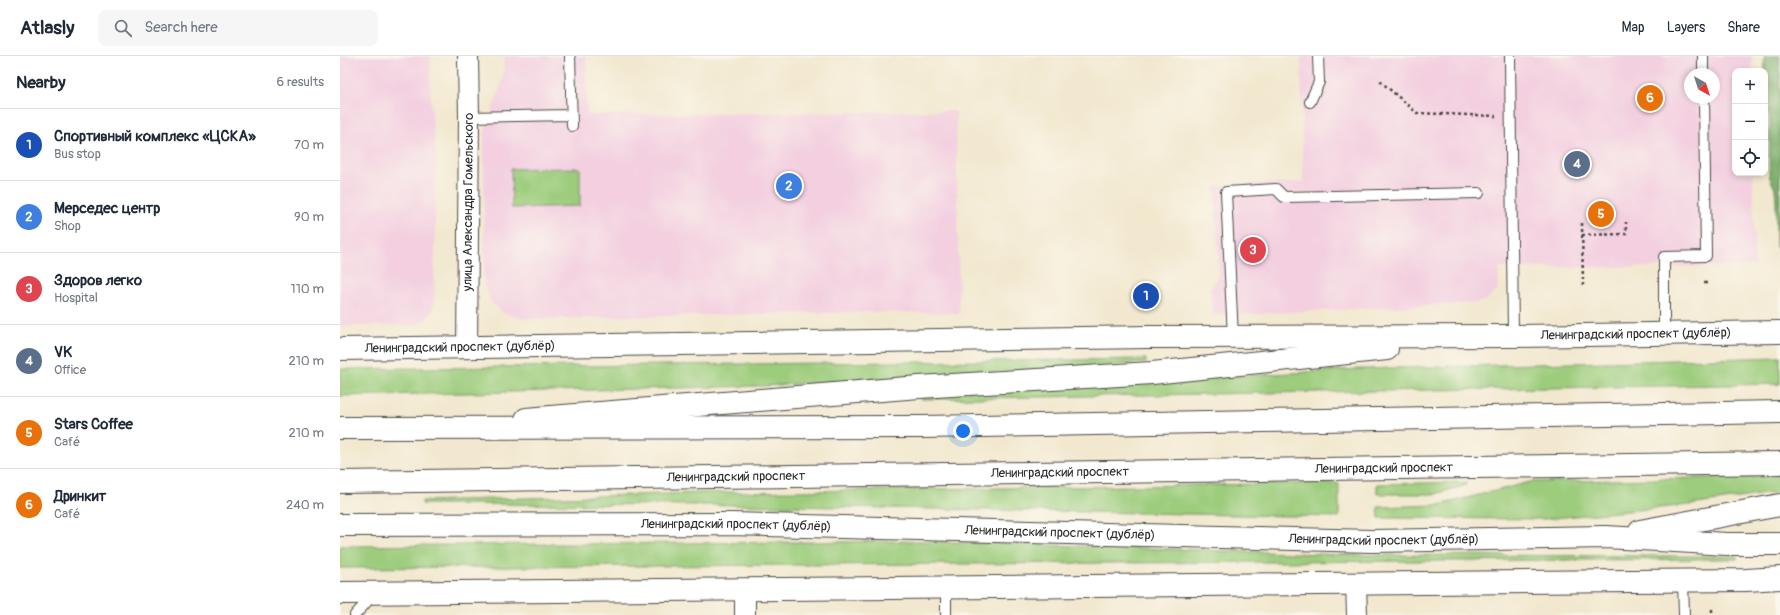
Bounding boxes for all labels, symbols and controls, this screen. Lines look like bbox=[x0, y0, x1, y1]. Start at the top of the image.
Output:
search box bbox=[98, 10, 378, 46]
text: Atlasly bbox=[20, 16, 74, 40]
icon: search bbox=[112, 17, 134, 39]
text: Search here bbox=[144, 18, 218, 37]
text: Map bbox=[1622, 19, 1645, 36]
text: Layers bbox=[1667, 19, 1705, 36]
text: Share bbox=[1727, 19, 1760, 36]
north arrow bbox=[1684, 68, 1720, 104]
map controls bbox=[1732, 68, 1768, 176]
button: + bbox=[1732, 68, 1768, 104]
text: Nearby bbox=[16, 72, 65, 93]
text: 6 results bbox=[277, 74, 324, 90]
pin: 6 bbox=[1637, 83, 1663, 113]
button: − bbox=[1732, 104, 1768, 140]
street label: улица Александра Гомельского bbox=[459, 113, 477, 292]
text: Спортивный комплекс «ЦСКА» bbox=[54, 127, 256, 146]
text: 1 bbox=[26, 137, 32, 153]
text: 70 m bbox=[294, 137, 324, 153]
button: locate bbox=[1732, 140, 1768, 176]
text: Bus stop bbox=[54, 146, 101, 162]
pin: 4 bbox=[1564, 149, 1590, 179]
pin: 2 bbox=[776, 171, 802, 201]
text: Мерседес центр bbox=[54, 199, 160, 218]
pin: 5 bbox=[1588, 199, 1614, 229]
text: 2 bbox=[25, 209, 33, 225]
text: 90 m bbox=[294, 209, 324, 225]
text: Shop bbox=[54, 218, 81, 234]
pin: 3 bbox=[1240, 235, 1266, 265]
text: Здоров легко bbox=[54, 271, 142, 290]
text: 3 bbox=[25, 281, 33, 297]
text: 110 m bbox=[291, 281, 324, 297]
pin: 1 bbox=[1133, 281, 1159, 311]
text: Hospital bbox=[54, 290, 98, 306]
street label: Ленинградский проспект (дублёр) bbox=[1539, 325, 1731, 344]
street label: Ленинградский проспект (дублёр) bbox=[364, 338, 555, 357]
text: VK bbox=[54, 343, 72, 362]
text: 4 bbox=[25, 353, 33, 369]
text: 210 m bbox=[288, 353, 324, 369]
text: Office bbox=[54, 362, 86, 378]
text: Stars Coffee bbox=[54, 415, 133, 434]
your location bbox=[953, 421, 973, 441]
text: 5 bbox=[25, 425, 33, 441]
text: 210 m bbox=[288, 425, 324, 441]
text: Café bbox=[54, 434, 80, 450]
street label: Ленинградский проспект bbox=[1314, 459, 1454, 477]
street label: Ленинградский проспект bbox=[990, 464, 1130, 481]
street label: Ленинградский проспект bbox=[666, 468, 806, 486]
text: Дринкит bbox=[54, 487, 106, 506]
text: 6 bbox=[25, 497, 33, 513]
text: 240 m bbox=[286, 497, 324, 513]
text: Café bbox=[54, 506, 80, 522]
street label: Ленинградский проспект (дублёр) bbox=[640, 516, 832, 535]
street label: Ленинградский проспект (дублёр) bbox=[963, 522, 1155, 543]
street label: Ленинградский проспект (дублёр) bbox=[1287, 531, 1479, 549]

